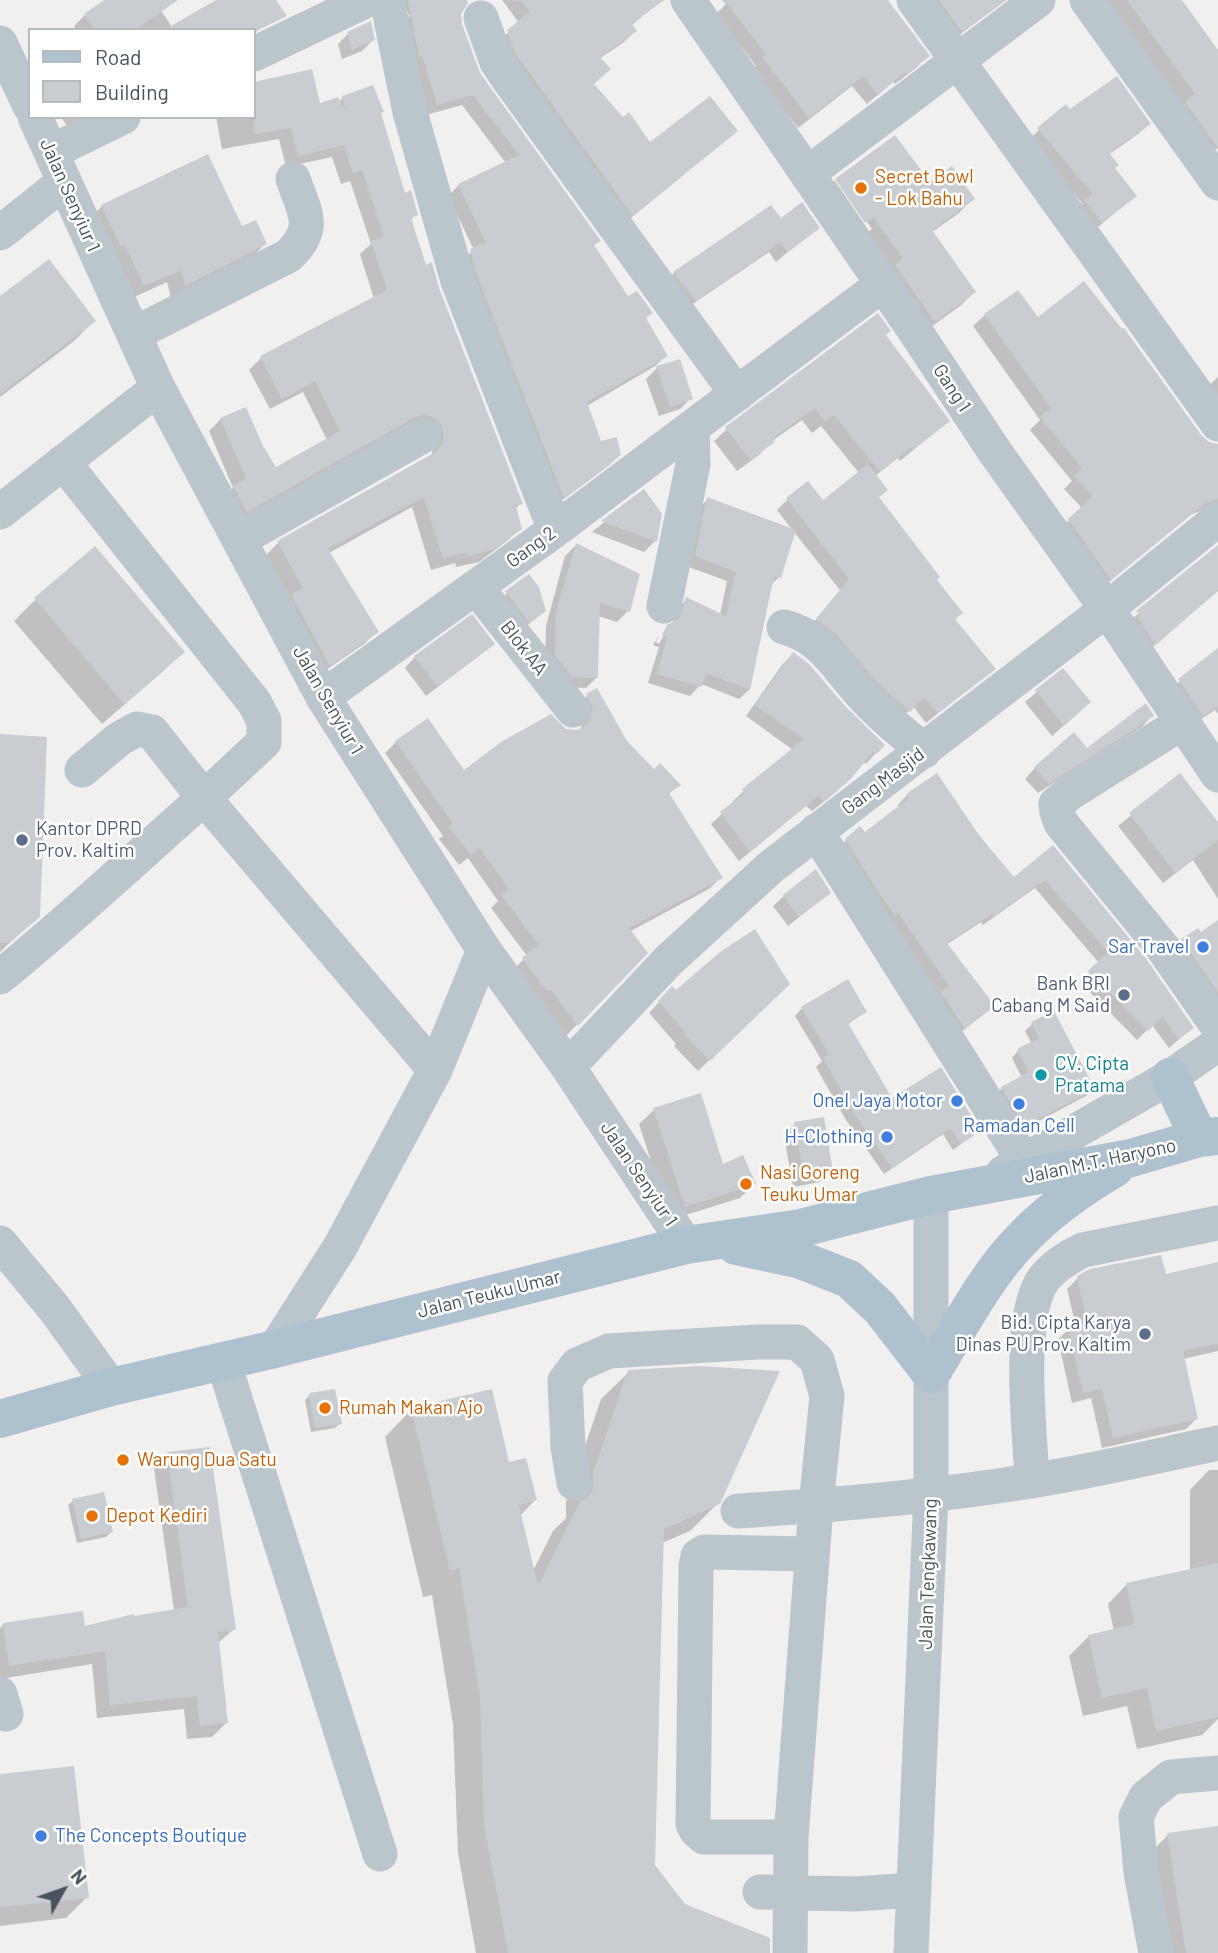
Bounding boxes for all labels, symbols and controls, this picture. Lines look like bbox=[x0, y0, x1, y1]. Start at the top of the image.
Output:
legend bbox=[28, 28, 256, 119]
text: Road bbox=[95, 44, 141, 69]
text: Building bbox=[95, 79, 169, 104]
street label: Jalan Senyiur 1 bbox=[35, 135, 105, 255]
place label: Secret Bowl - Lok Bahu bbox=[875, 166, 974, 210]
marker: Secret Bowl - Lok Bahu bbox=[853, 180, 869, 196]
street label: Gang 1 bbox=[928, 360, 976, 416]
street label: Gang 2 bbox=[502, 521, 560, 573]
street label: Blok AA bbox=[496, 616, 552, 680]
street label: Jalan Senyiur 1 bbox=[288, 642, 368, 758]
street label: Gang Masjid bbox=[837, 742, 929, 820]
place label: Kantor DPRD Prov. Kaltim bbox=[36, 818, 142, 862]
marker: Kantor DPRD Prov. Kaltim bbox=[14, 832, 30, 848]
place label: Sar Travel bbox=[1108, 936, 1189, 958]
marker: Sar Travel bbox=[1195, 939, 1211, 955]
place label: Bank BRI Cabang M Said bbox=[991, 973, 1110, 1017]
marker: Bank BRI Cabang M Said bbox=[1116, 987, 1132, 1003]
place label: CV. Cipta Pratama bbox=[1055, 1053, 1129, 1097]
marker: CV. Cipta Pratama bbox=[1033, 1067, 1049, 1083]
place label: Onel Jaya Motor bbox=[812, 1090, 943, 1112]
marker: Onel Jaya Motor bbox=[949, 1093, 965, 1109]
marker: Ramadan Cell bbox=[1011, 1096, 1027, 1112]
place label: Ramadan Cell bbox=[963, 1115, 1075, 1137]
street label: Jalan Senyiur 1 bbox=[596, 1117, 682, 1231]
place label: H-Clothing bbox=[785, 1126, 873, 1148]
marker: H-Clothing bbox=[879, 1129, 895, 1145]
street label: Jalan M.T. Haryono bbox=[1022, 1134, 1178, 1188]
place label: Nasi Goreng Teuku Umar bbox=[760, 1162, 860, 1206]
marker: Nasi Goreng Teuku Umar bbox=[738, 1176, 754, 1192]
street label: Jalan Teuku Umar bbox=[415, 1265, 563, 1323]
place label: Bid. Cipta Karya Dinas PU Prov. Kaltim bbox=[956, 1312, 1131, 1356]
marker: Bid. Cipta Karya Dinas PU Prov. Kaltim bbox=[1137, 1326, 1153, 1342]
place label: Rumah Makan Ajo bbox=[339, 1397, 483, 1419]
marker: Rumah Makan Ajo bbox=[317, 1400, 333, 1416]
place label: Warung Dua Satu bbox=[137, 1449, 277, 1471]
marker: Warung Dua Satu bbox=[115, 1452, 131, 1468]
street label: Jalan Tengkawang bbox=[914, 1498, 942, 1650]
place label: Depot Kediri bbox=[106, 1505, 208, 1527]
marker: Depot Kediri bbox=[84, 1508, 100, 1524]
place label: The Concepts Boutique bbox=[55, 1825, 247, 1847]
marker: The Concepts Boutique bbox=[33, 1828, 49, 1844]
north arrow bbox=[28, 1855, 98, 1925]
text: N bbox=[67, 1864, 92, 1888]

